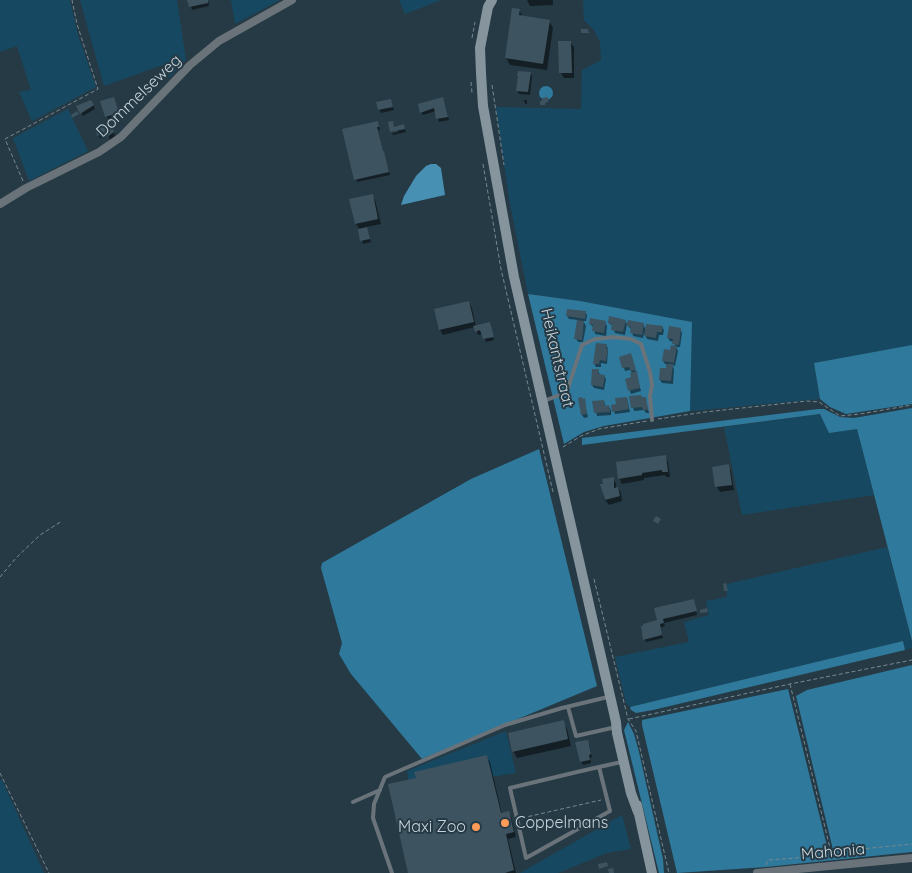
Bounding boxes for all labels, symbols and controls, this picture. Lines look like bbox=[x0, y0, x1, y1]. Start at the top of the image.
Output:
street label: Dommelseweg bbox=[93, 51, 185, 141]
street label: Heikantstraat bbox=[536, 307, 578, 409]
place label: Coppelmans bbox=[515, 813, 608, 833]
place label: Maxi Zoo bbox=[398, 817, 466, 837]
marker: Coppelmans bbox=[499, 817, 511, 829]
marker: Maxi Zoo bbox=[470, 821, 482, 833]
street label: Mahonia bbox=[800, 840, 866, 864]

